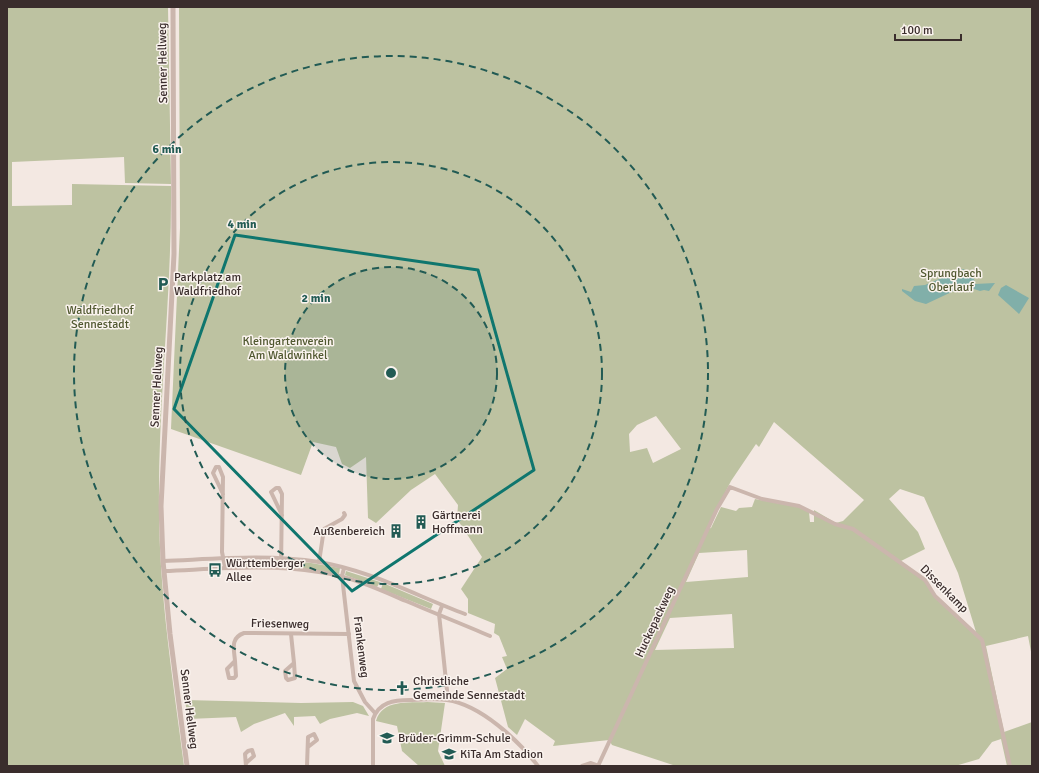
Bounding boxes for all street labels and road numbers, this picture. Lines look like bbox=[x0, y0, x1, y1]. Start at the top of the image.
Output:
street label: Senner Hellweg bbox=[155, 23, 171, 103]
street label: Senner Hellweg bbox=[147, 346, 167, 428]
street label: Dissenkamp bbox=[917, 562, 971, 616]
street label: Huckepackweg bbox=[632, 584, 678, 660]
street label: Frankenweg bbox=[350, 615, 372, 679]
street label: Friesenweg bbox=[251, 616, 309, 632]
street label: Senner Hellweg bbox=[177, 668, 201, 750]

